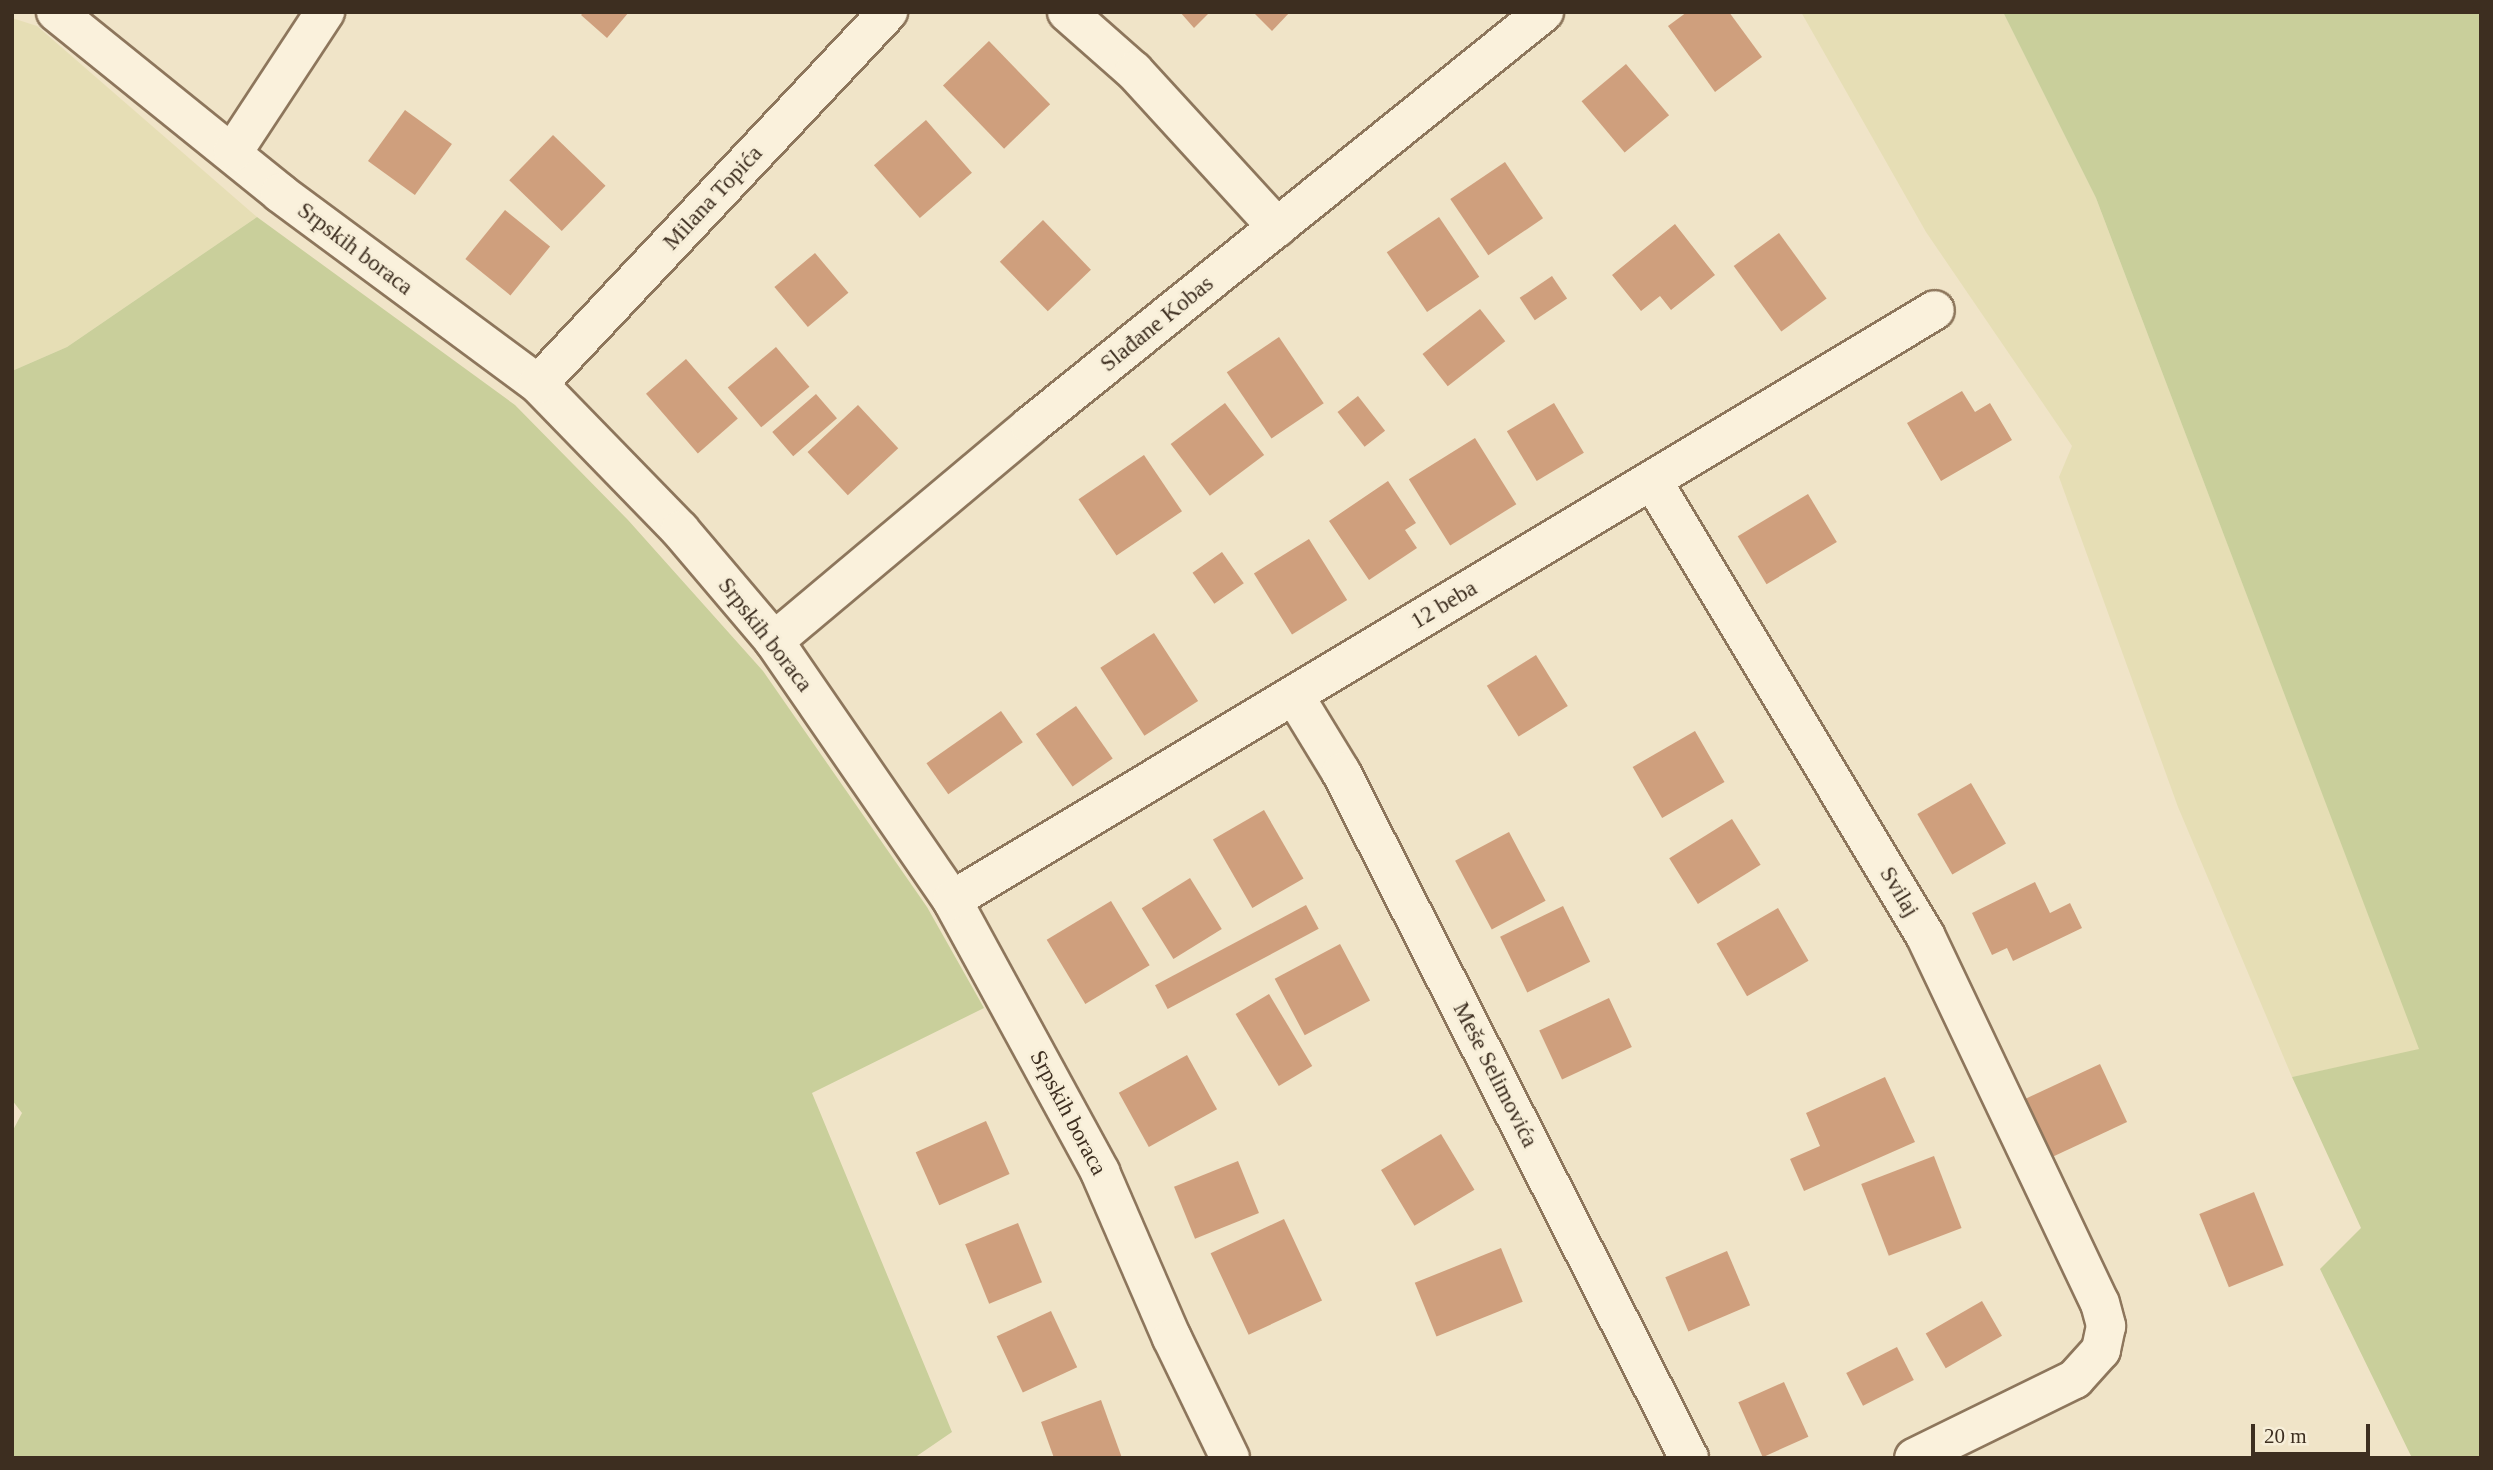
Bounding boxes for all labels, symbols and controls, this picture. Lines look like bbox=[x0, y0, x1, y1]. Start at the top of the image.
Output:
street label: Milana Topića bbox=[658, 140, 768, 256]
street label: Srpskih boraca bbox=[292, 197, 418, 301]
street label: Slađane Kobas bbox=[1095, 270, 1219, 378]
street label: Srpskih boraca bbox=[712, 572, 818, 698]
street label: 12 beba bbox=[1406, 575, 1482, 635]
street label: Svilaj bbox=[1873, 862, 1925, 922]
street label: Meše Selimovića bbox=[1447, 998, 1543, 1152]
street label: Srpskih boraca bbox=[1024, 1046, 1112, 1180]
scale bar bbox=[2255, 1410, 2374, 1454]
text: 20 m bbox=[2264, 1424, 2307, 1448]

